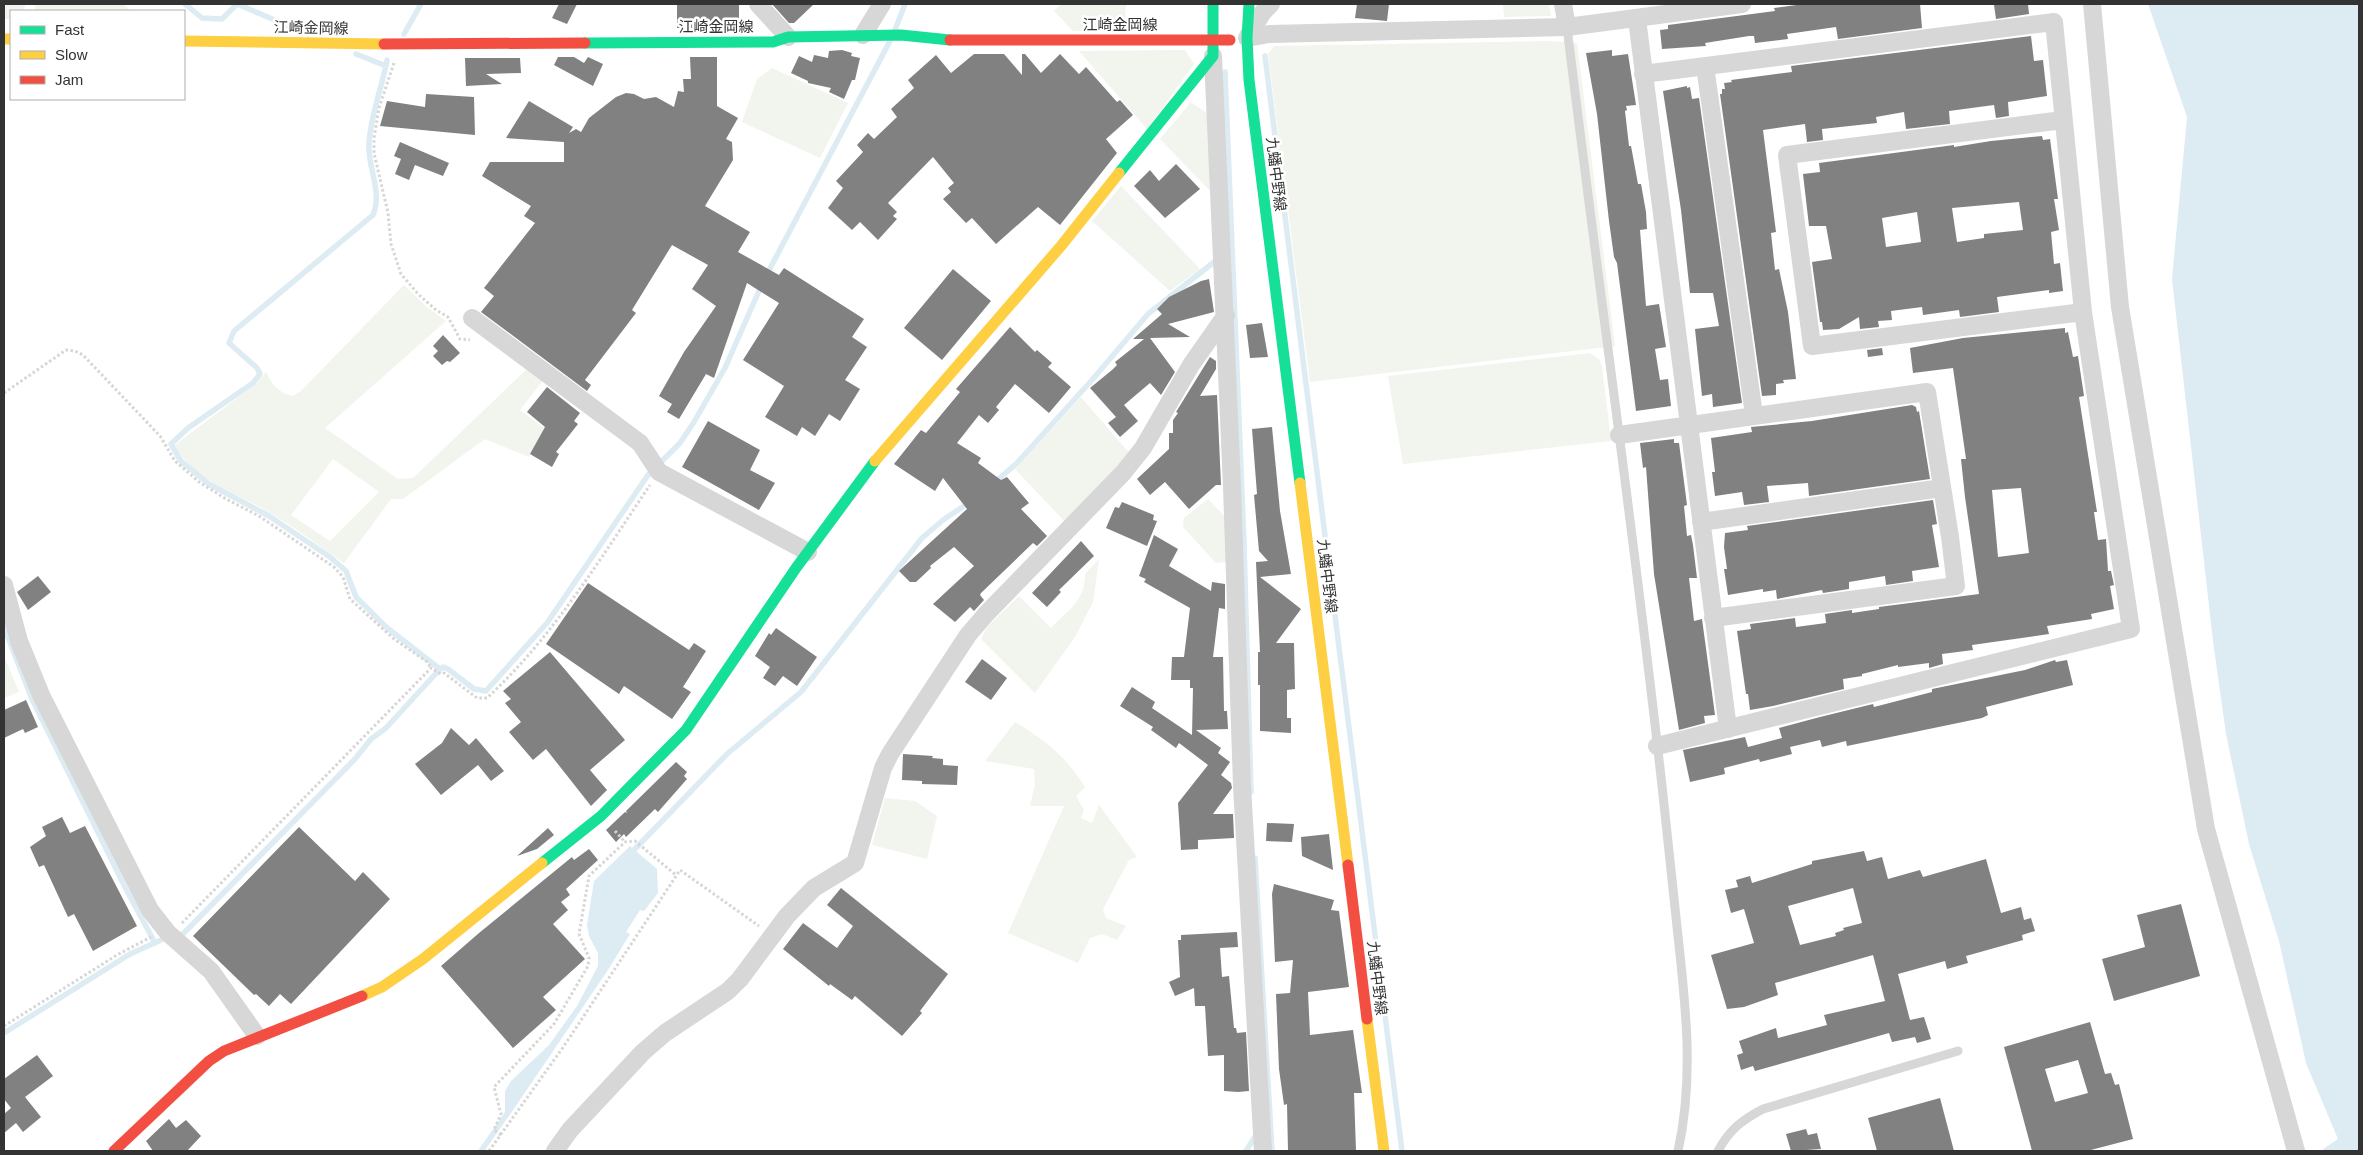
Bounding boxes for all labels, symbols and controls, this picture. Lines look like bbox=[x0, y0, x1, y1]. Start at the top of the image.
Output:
legend bbox=[10, 10, 185, 100]
street label: 江崎金岡線 bbox=[1082, 16, 1158, 33]
street label: 江崎金岡線 bbox=[273, 18, 349, 37]
street label: 江崎金岡線 bbox=[678, 18, 754, 35]
text: Fast bbox=[55, 21, 85, 38]
text: Slow bbox=[55, 46, 88, 63]
text: Jam bbox=[55, 71, 83, 88]
street label: 九蟠中野線 bbox=[1263, 136, 1290, 212]
street label: 九蟠中野線 bbox=[1314, 538, 1341, 614]
street label: 九蟠中野線 bbox=[1364, 940, 1391, 1016]

